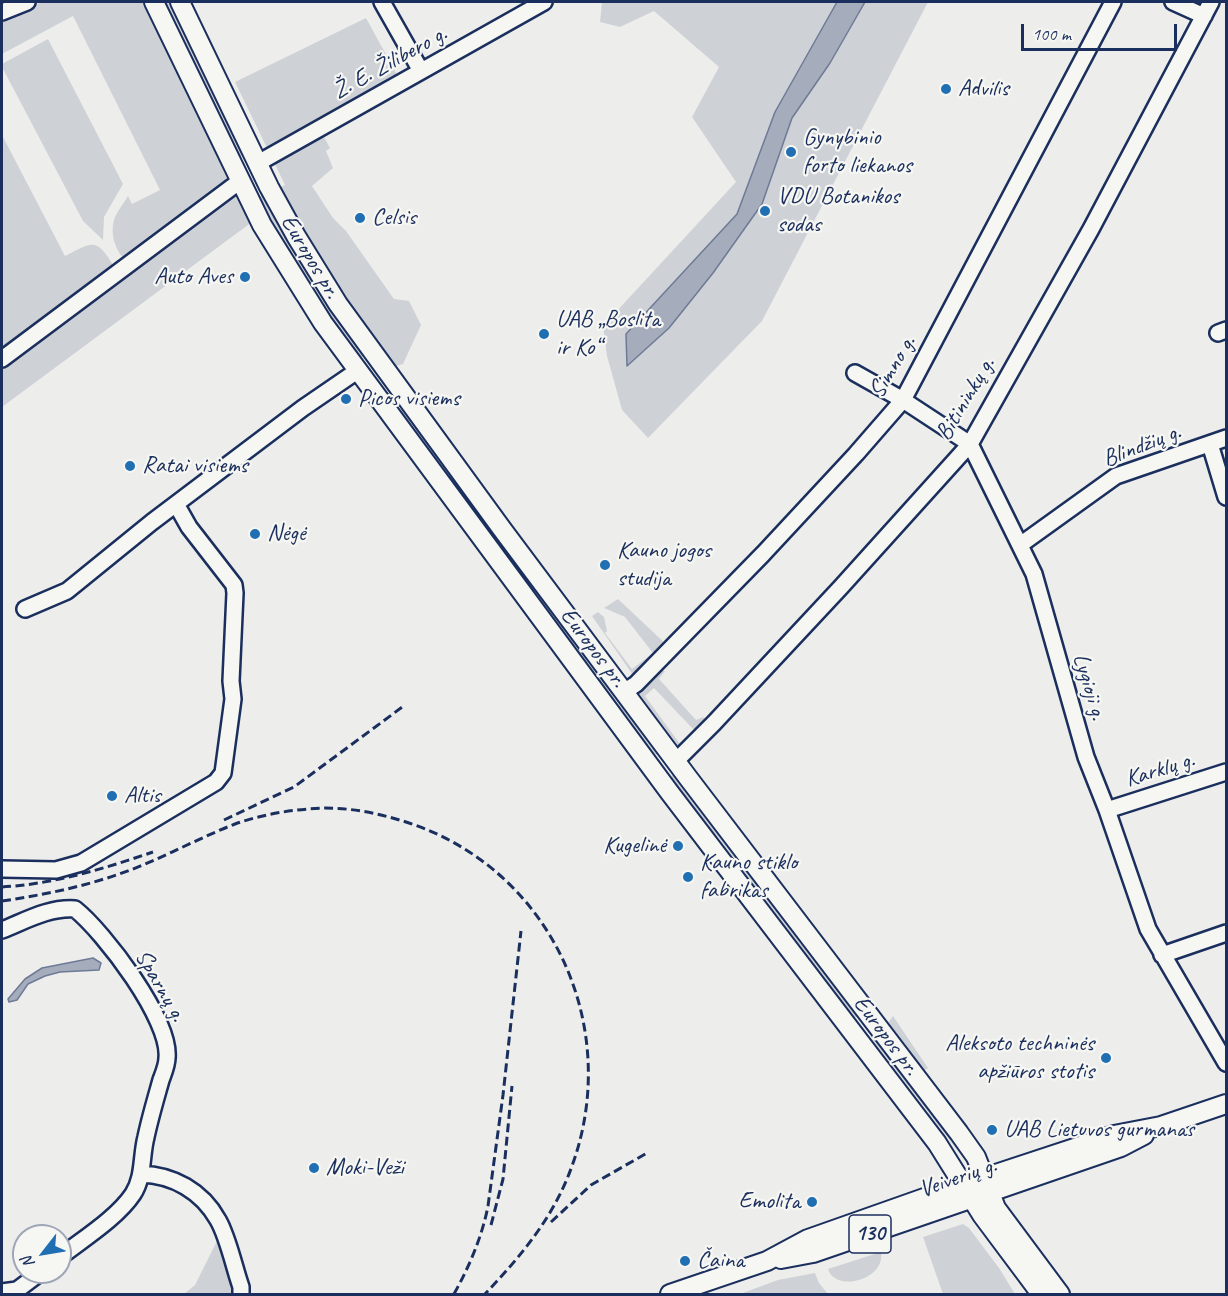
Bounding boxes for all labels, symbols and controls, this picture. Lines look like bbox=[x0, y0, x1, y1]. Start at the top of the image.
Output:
scale bar bbox=[1024, 12, 1180, 50]
street label: Ž. E. Žilibero g. bbox=[328, 20, 452, 106]
text: 100 m bbox=[1032, 23, 1071, 45]
place label: Advilis bbox=[958, 75, 1009, 103]
marker: Advilis bbox=[939, 82, 953, 96]
place label: Gynybinio forto liekanos bbox=[803, 124, 912, 180]
marker: Gynybinio forto liekanos bbox=[784, 145, 798, 159]
place label: VDU Botanikos sodas bbox=[777, 183, 899, 239]
place label: Celsis bbox=[372, 204, 416, 232]
marker: VDU Botanikos sodas bbox=[758, 204, 772, 218]
street label: Europos pr. bbox=[274, 210, 346, 304]
marker: Celsis bbox=[353, 211, 367, 225]
place label: Auto Aves bbox=[154, 263, 233, 291]
marker: Auto Aves bbox=[238, 270, 252, 284]
place label: UAB „Boslita ir Ko“ bbox=[556, 306, 660, 362]
marker: UAB „Boslita ir Ko“ bbox=[537, 327, 551, 341]
street label: Simno g. bbox=[863, 330, 923, 404]
street label: Bitininkų g. bbox=[930, 352, 1002, 446]
place label: Picos visiems bbox=[358, 385, 460, 413]
marker: Picos visiems bbox=[339, 392, 353, 406]
street label: Blindžių g. bbox=[1099, 418, 1185, 474]
place label: Ratai visiems bbox=[142, 452, 248, 480]
marker: Ratai visiems bbox=[123, 459, 137, 473]
place label: Nėgė bbox=[267, 520, 305, 548]
marker: Nėgė bbox=[248, 527, 262, 541]
place label: Kauno jogos studija bbox=[617, 537, 711, 593]
marker: Kauno jogos studija bbox=[598, 558, 612, 572]
street label: Europos pr. bbox=[554, 602, 632, 694]
street label: Lygioji g. bbox=[1066, 650, 1112, 724]
street label: Karklų g. bbox=[1122, 746, 1198, 794]
place label: Altis bbox=[124, 782, 161, 810]
marker: Altis bbox=[105, 789, 119, 803]
place label: Kugelinė bbox=[603, 832, 666, 860]
marker: Kugelinė bbox=[671, 839, 685, 853]
place label: Kauno stiklo fabrikas bbox=[700, 849, 797, 905]
marker: Kauno stiklo fabrikas bbox=[681, 870, 695, 884]
street label: Sparnų g. bbox=[128, 945, 192, 1027]
street label: Europos pr. bbox=[847, 990, 925, 1082]
place label: Aleksoto techninės apžiūros stotis bbox=[945, 1030, 1094, 1086]
marker: Aleksoto techninės apžiūros stotis bbox=[1099, 1051, 1113, 1065]
place label: UAB Lietuvos gurmanas bbox=[1004, 1116, 1194, 1144]
marker: UAB Lietuvos gurmanas bbox=[985, 1123, 999, 1137]
street label: Veiverių g. bbox=[915, 1151, 1001, 1205]
place label: Moki-Veži bbox=[326, 1154, 404, 1182]
marker: Moki-Veži bbox=[307, 1161, 321, 1175]
place label: Emolita bbox=[739, 1188, 800, 1216]
marker: Emolita bbox=[805, 1195, 819, 1209]
road number: 130 bbox=[849, 1215, 891, 1253]
north arrow bbox=[12, 1224, 72, 1284]
place label: Čaina bbox=[697, 1247, 744, 1275]
text: N bbox=[17, 1253, 39, 1272]
marker: Čaina bbox=[678, 1254, 692, 1268]

